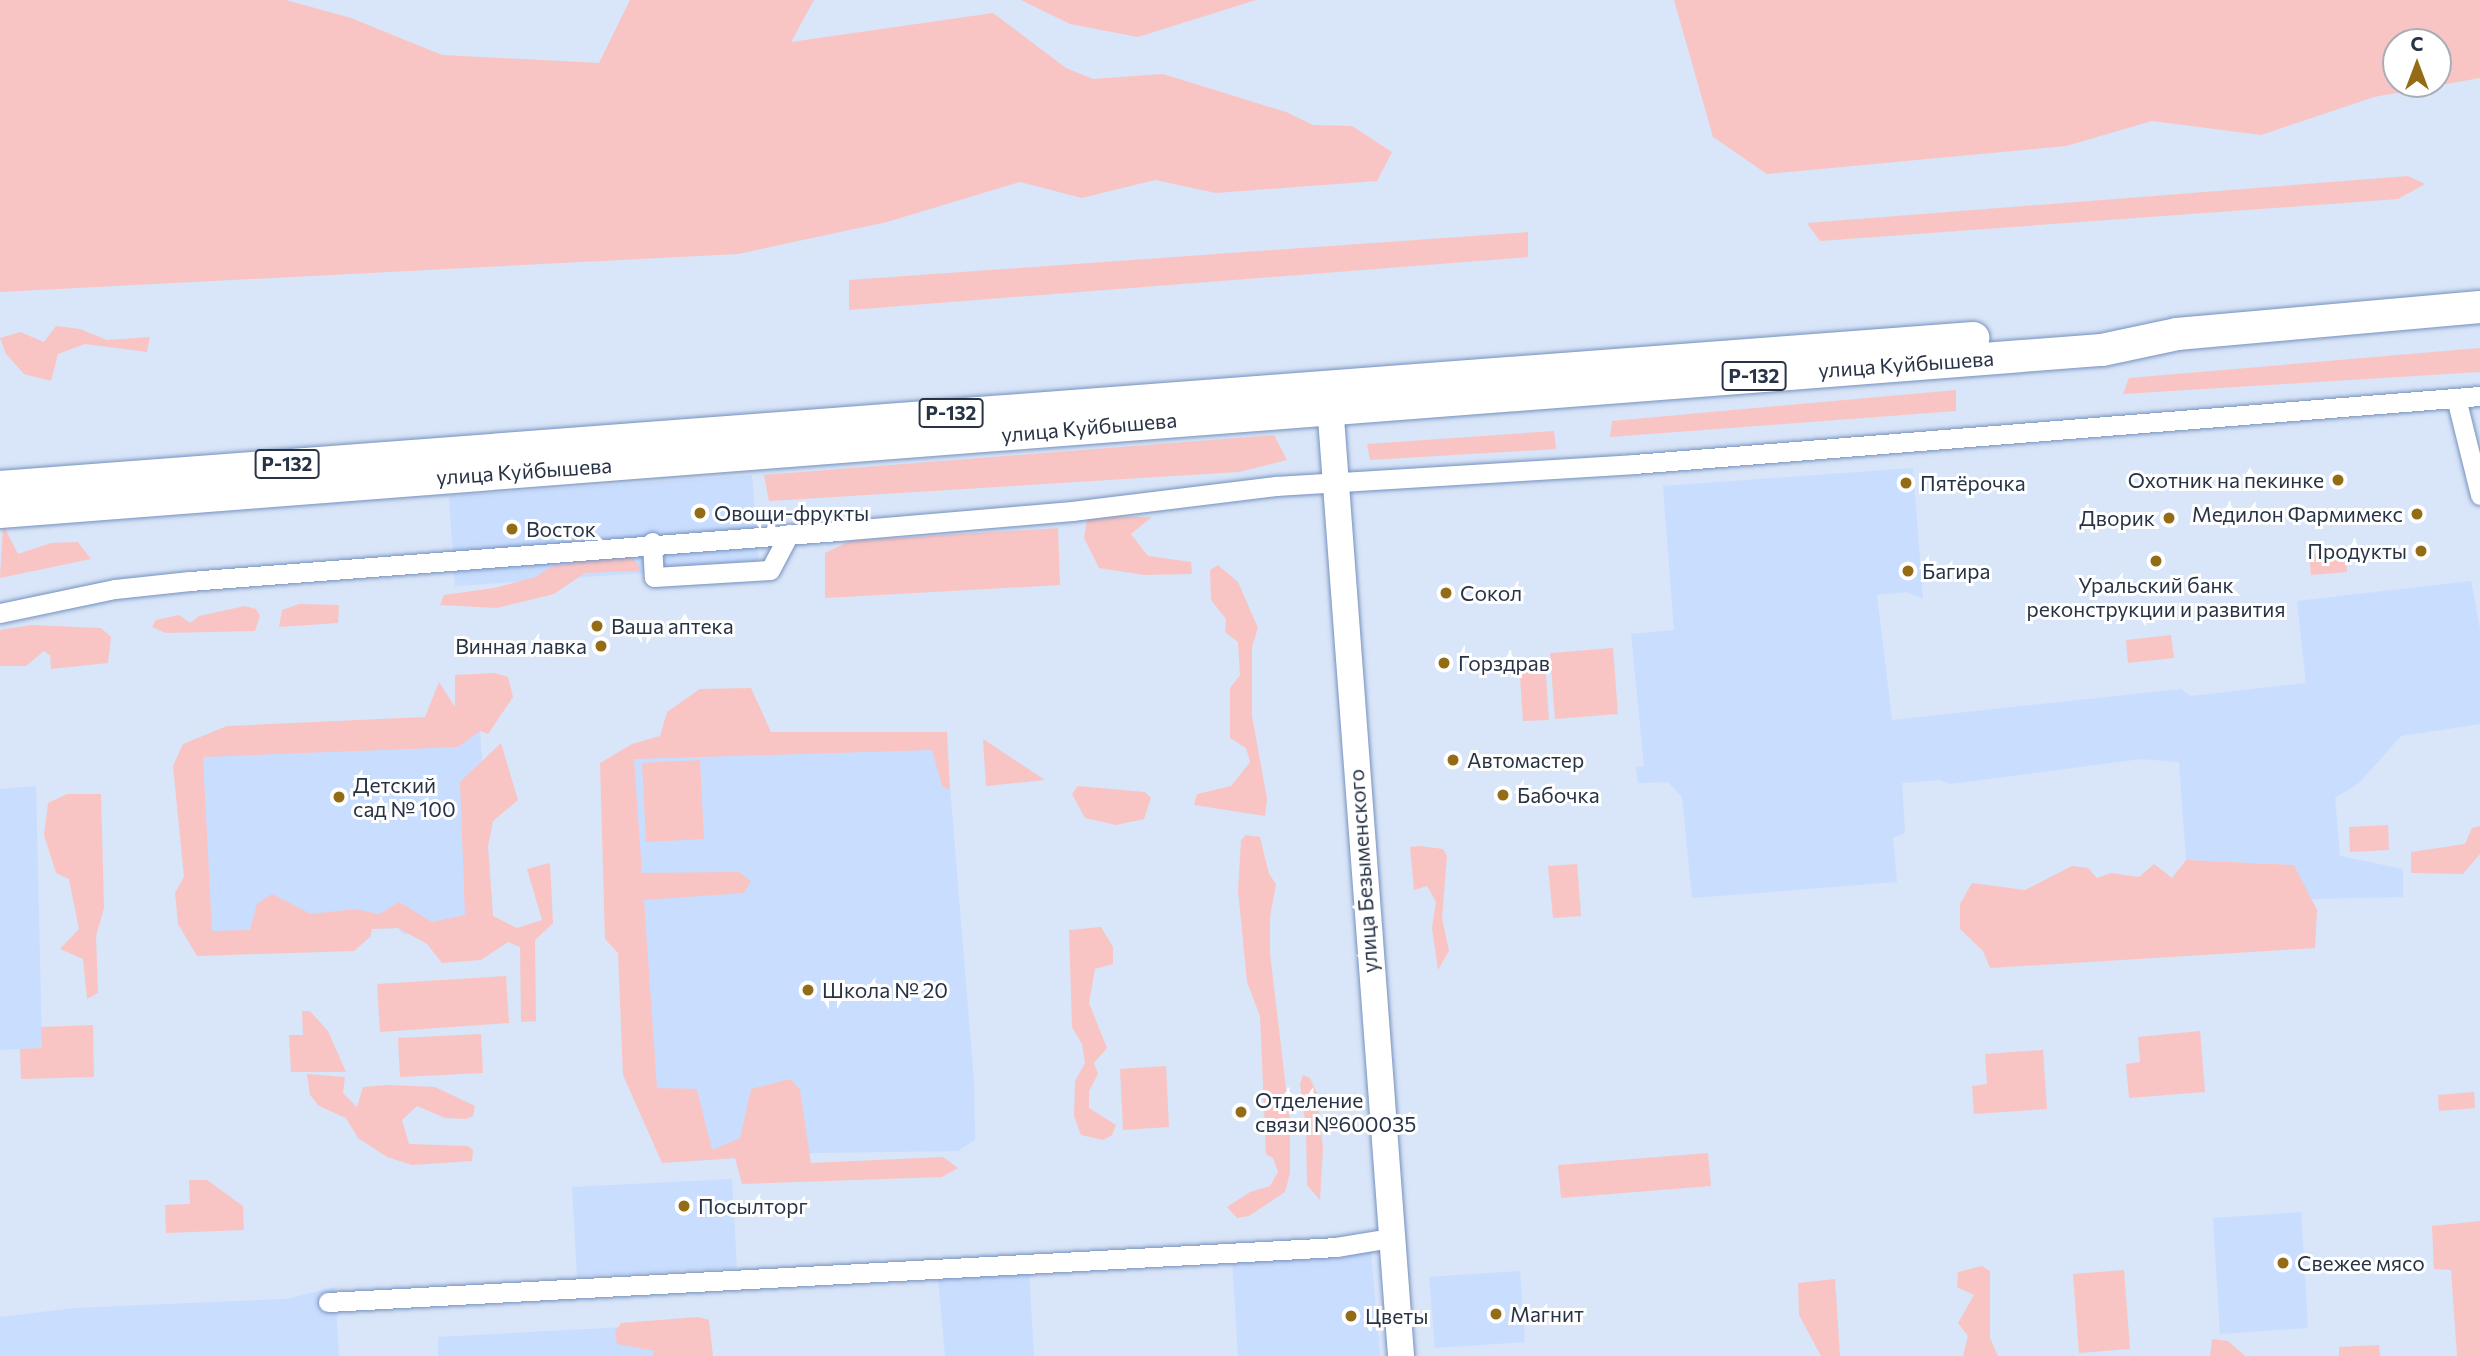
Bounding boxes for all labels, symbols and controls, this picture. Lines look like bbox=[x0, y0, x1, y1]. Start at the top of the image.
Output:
north arrow bbox=[2382, 28, 2452, 98]
text: С bbox=[2411, 32, 2424, 55]
street label: улица Куйбышева bbox=[1817, 345, 1995, 383]
road number: Р-132 bbox=[1721, 360, 1787, 392]
road number: Р-132 bbox=[918, 398, 984, 428]
street label: улица Куйбышева bbox=[1000, 407, 1178, 447]
road number: Р-132 bbox=[254, 449, 320, 480]
street label: улица Куйбышева bbox=[435, 452, 613, 490]
place label: Охотник на пекинке bbox=[2128, 467, 2324, 493]
place label: Пятёрочка bbox=[1920, 470, 2026, 496]
marker: Охотник на пекинке bbox=[2330, 472, 2346, 488]
marker: Пятёрочка bbox=[1898, 475, 1914, 491]
place label: Овощи-фрукты bbox=[714, 500, 869, 526]
place label: Медилон Фармимекс bbox=[2192, 501, 2403, 527]
marker: Овощи-фрукты bbox=[692, 505, 708, 521]
place label: Дворик bbox=[2079, 505, 2155, 531]
marker: Медилон Фармимекс bbox=[2409, 506, 2425, 522]
marker: Дворик bbox=[2161, 510, 2177, 526]
place label: Восток bbox=[526, 516, 596, 542]
marker: Восток bbox=[504, 521, 520, 537]
place label: Продукты bbox=[2307, 538, 2407, 564]
marker: Продукты bbox=[2413, 543, 2429, 559]
marker: Уральский банк реконструкции и развития bbox=[2148, 553, 2164, 569]
place label: Багира bbox=[1922, 558, 1990, 584]
marker: Багира bbox=[1900, 563, 1916, 579]
place label: Уральский банк реконструкции и развития bbox=[2027, 572, 2285, 622]
place label: Сокол bbox=[1460, 580, 1522, 606]
marker: Сокол bbox=[1438, 585, 1454, 601]
place label: Ваша аптека bbox=[611, 613, 734, 639]
marker: Ваша аптека bbox=[589, 618, 605, 634]
place label: Винная лавка bbox=[455, 633, 587, 659]
marker: Винная лавка bbox=[593, 638, 609, 654]
place label: Горздрав bbox=[1458, 650, 1550, 676]
marker: Горздрав bbox=[1436, 655, 1452, 671]
place label: Автомастер bbox=[1467, 747, 1584, 773]
marker: Автомастер bbox=[1445, 752, 1461, 768]
street label: улица Безыменского bbox=[1343, 768, 1383, 974]
place label: Детский сад № 100 bbox=[353, 772, 456, 822]
place label: Бабочка bbox=[1517, 782, 1600, 808]
marker: Бабочка bbox=[1495, 787, 1511, 803]
marker: Детский сад № 100 bbox=[331, 789, 347, 805]
place label: Школа № 20 bbox=[822, 977, 948, 1003]
marker: Школа № 20 bbox=[800, 982, 816, 998]
place label: Отделение связи №600035 bbox=[1255, 1087, 1416, 1137]
marker: Отделение связи №600035 bbox=[1233, 1104, 1249, 1120]
place label: Посылторг bbox=[698, 1193, 808, 1219]
marker: Посылторг bbox=[676, 1198, 692, 1214]
place label: Свежее мясо bbox=[2297, 1250, 2425, 1276]
marker: Свежее мясо bbox=[2275, 1255, 2291, 1271]
place label: Магнит bbox=[1510, 1301, 1584, 1327]
place label: Цветы bbox=[1365, 1303, 1428, 1329]
marker: Магнит bbox=[1488, 1306, 1504, 1322]
marker: Цветы bbox=[1343, 1308, 1359, 1324]

